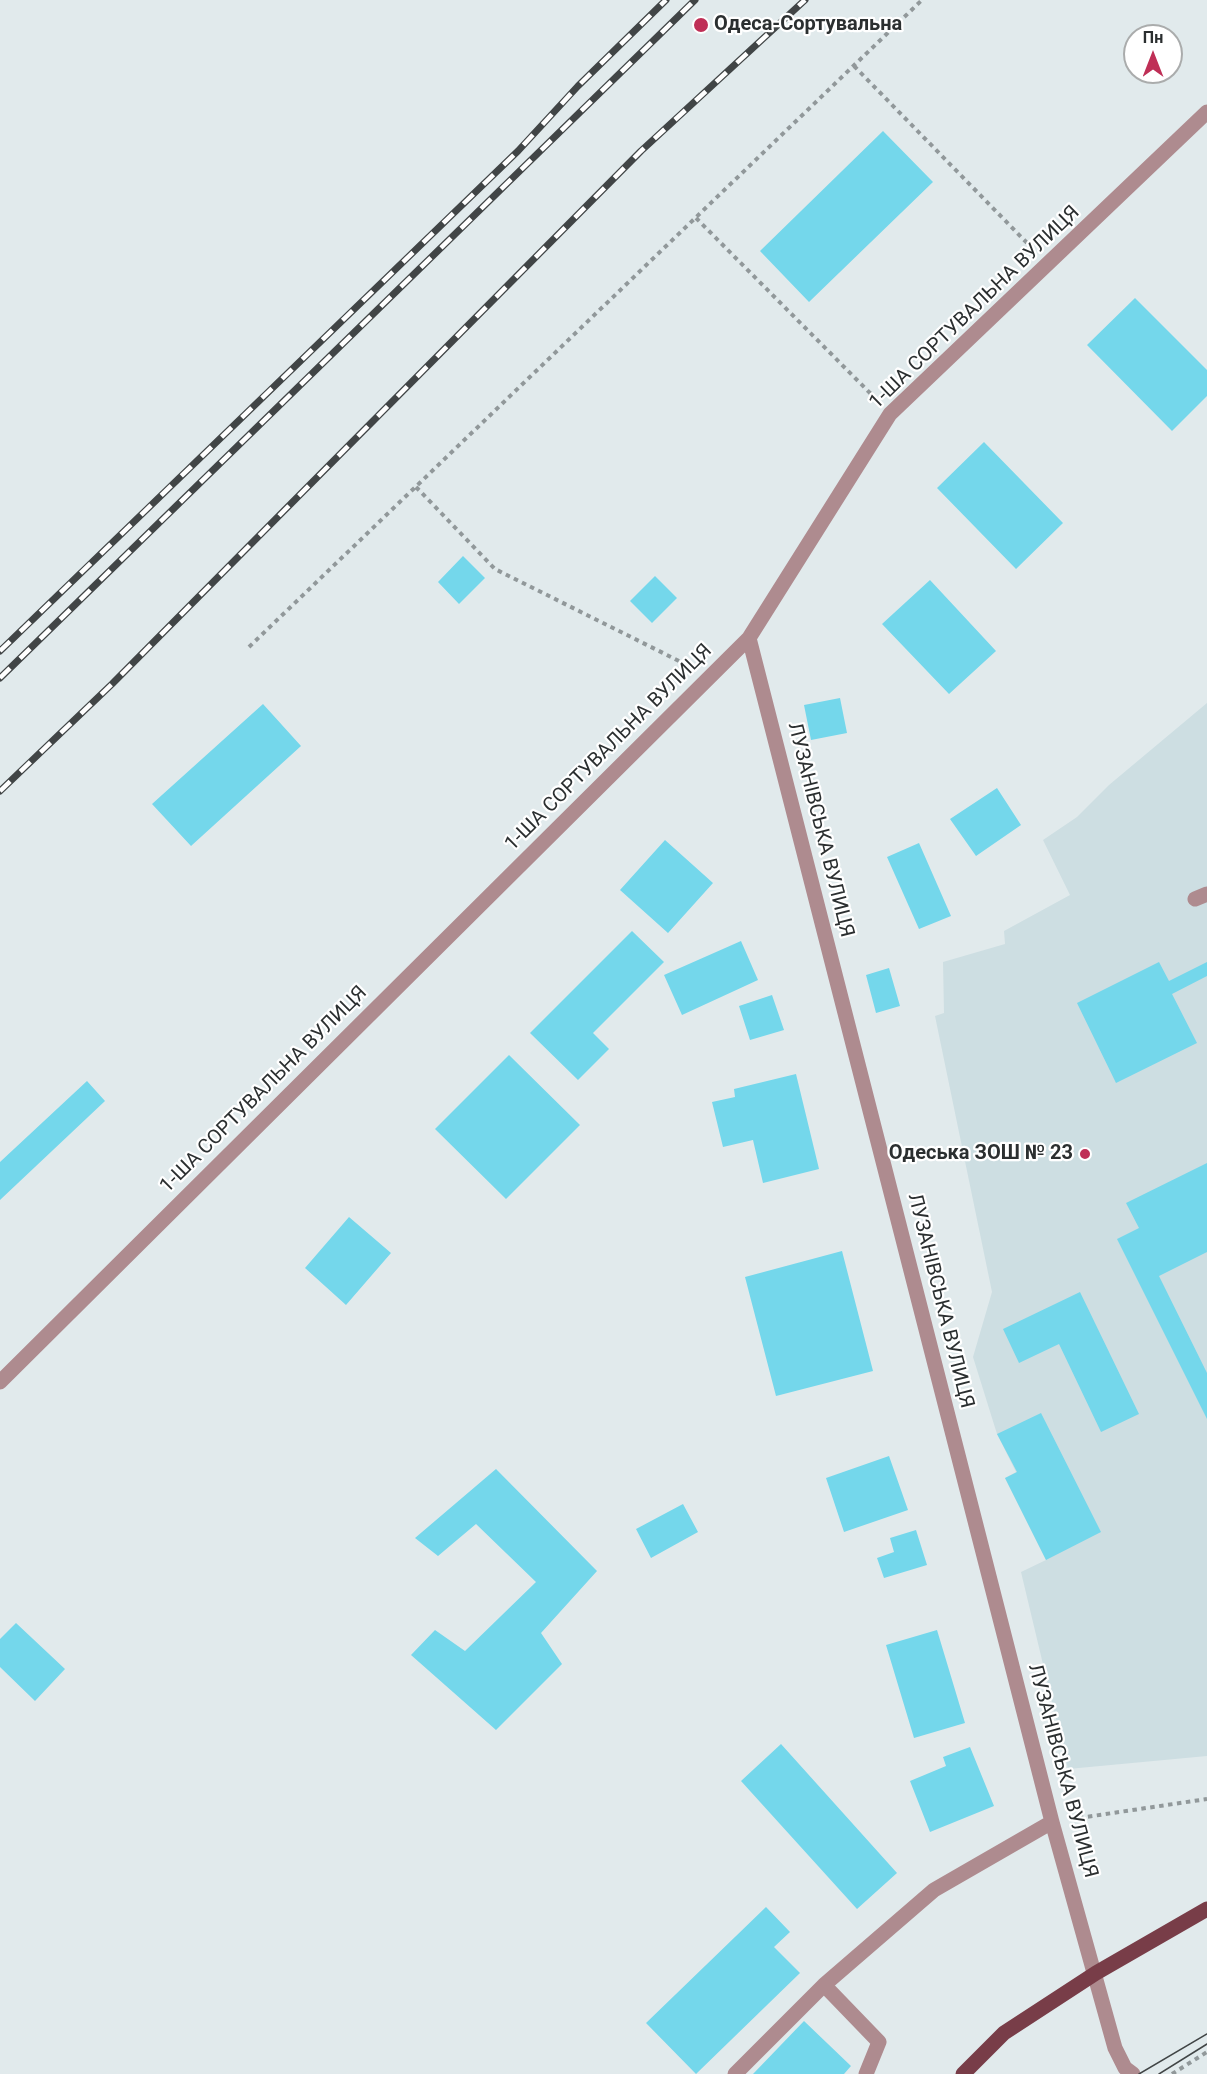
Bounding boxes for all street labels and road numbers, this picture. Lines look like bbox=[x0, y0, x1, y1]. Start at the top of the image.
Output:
street label: 1-ША СОРТУВАЛЬНА ВУЛИЦЯ bbox=[865, 201, 1085, 415]
street label: 1-ША СОРТУВАЛЬНА ВУЛИЦЯ bbox=[501, 640, 717, 856]
street label: ЛУЗАНІВСЬКА ВУЛИЦЯ bbox=[782, 720, 858, 940]
street label: 1-ША СОРТУВАЛЬНА ВУЛИЦЯ bbox=[156, 982, 372, 1198]
street label: ЛУЗАНІВСЬКА ВУЛИЦЯ bbox=[902, 1191, 978, 1411]
street label: ЛУЗАНІВСЬКА ВУЛИЦЯ bbox=[1022, 1661, 1102, 1881]

